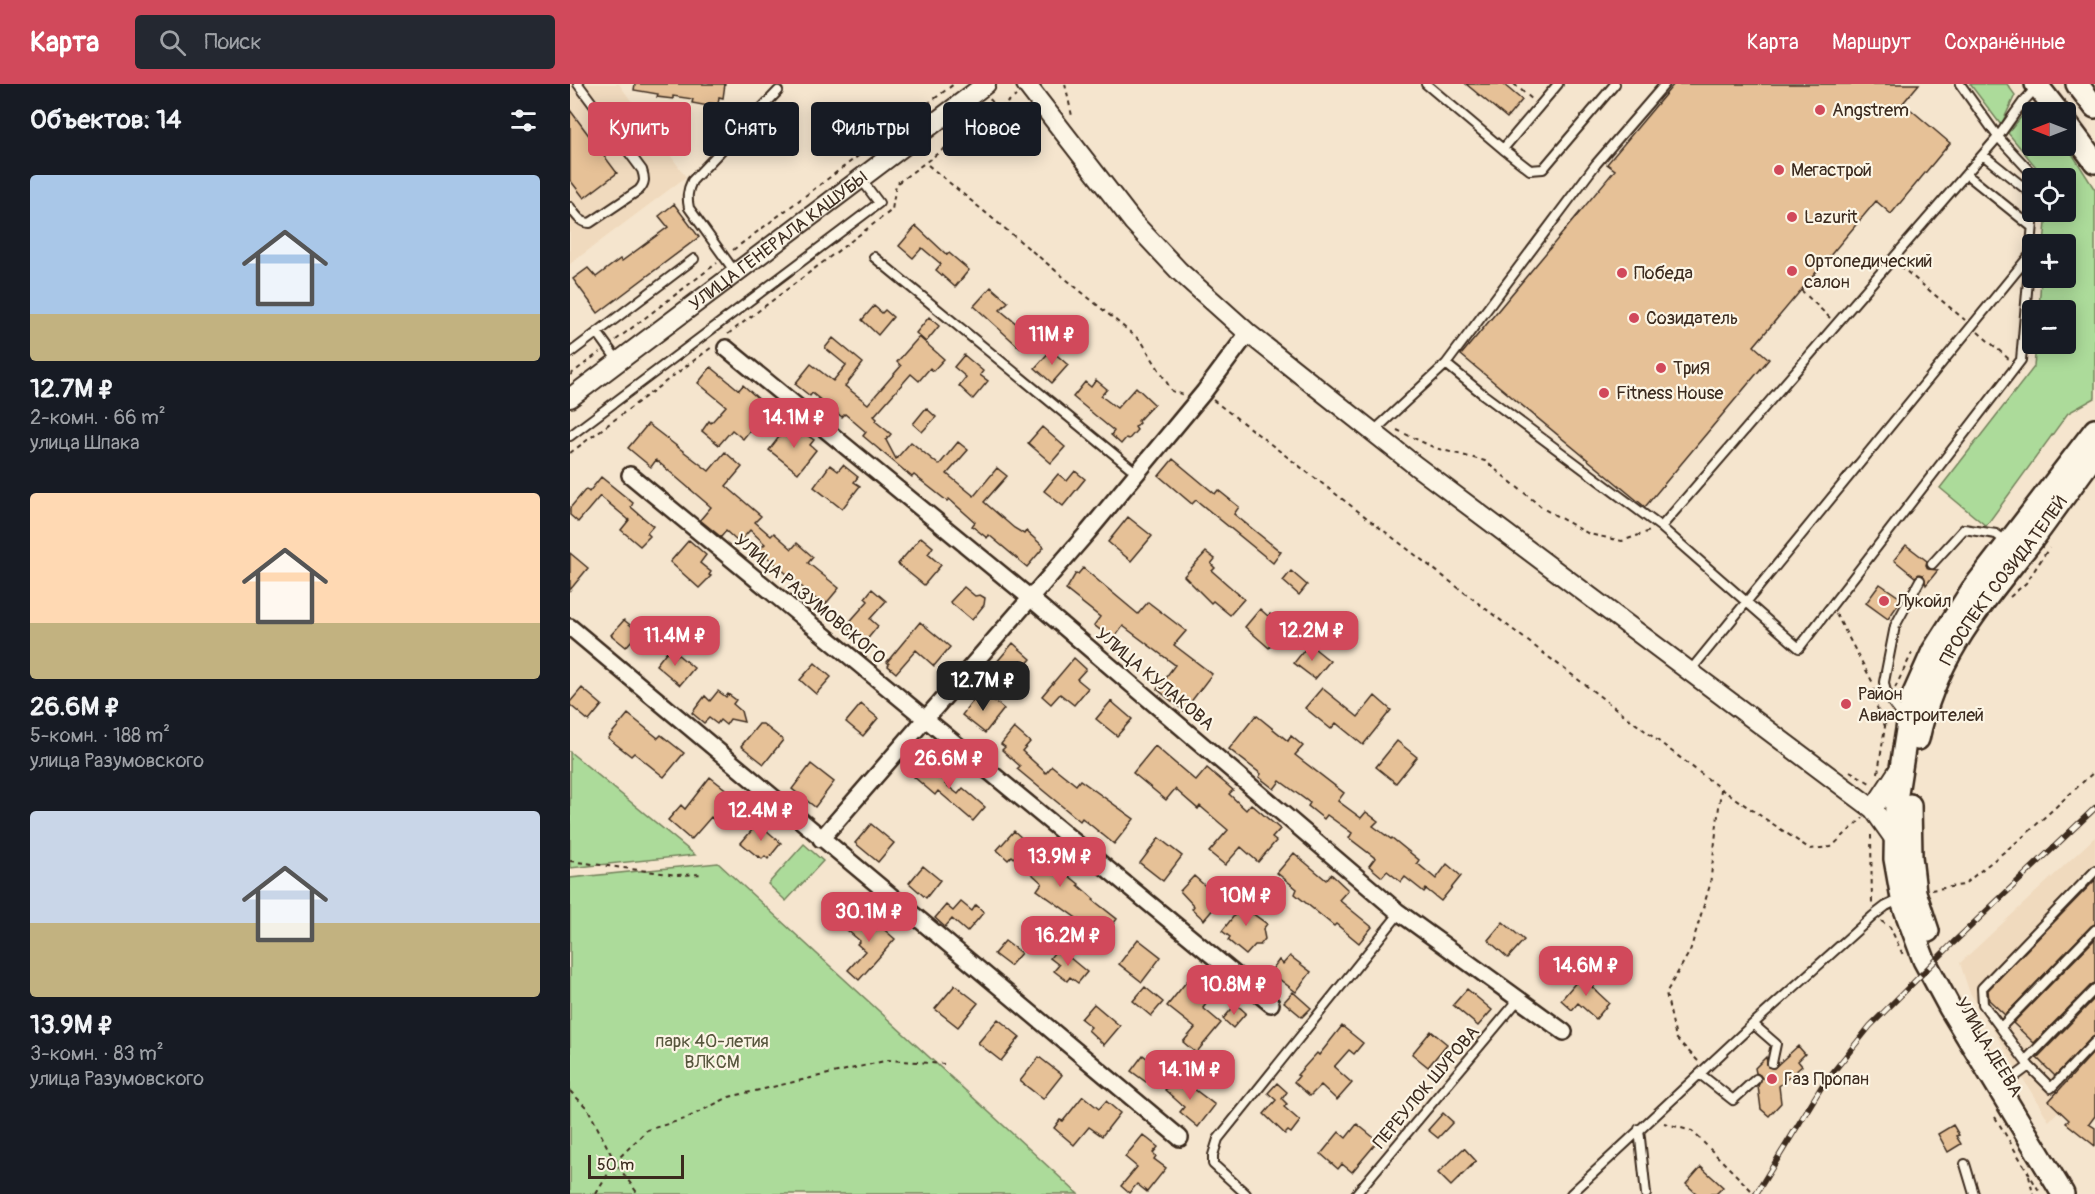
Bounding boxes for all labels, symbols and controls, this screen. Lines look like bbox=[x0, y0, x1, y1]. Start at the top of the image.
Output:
search box bbox=[135, 15, 555, 69]
text: Карта bbox=[30, 25, 99, 60]
icon: search bbox=[156, 26, 189, 59]
text: Поиск bbox=[204, 28, 262, 56]
text: Карта bbox=[1747, 29, 1799, 56]
text: Маршрут bbox=[1832, 29, 1911, 56]
text: Сохранённые bbox=[1944, 29, 2065, 56]
place label: Angstrem bbox=[1832, 99, 1909, 122]
chip: Купить bbox=[588, 102, 691, 156]
chip: Снять bbox=[703, 102, 799, 156]
chip: Фильтры bbox=[811, 102, 931, 156]
chip: Новое bbox=[943, 102, 1041, 156]
north arrow bbox=[2022, 102, 2076, 156]
map controls bbox=[2022, 102, 2076, 354]
marker: Angstrem bbox=[1813, 103, 1827, 117]
text: Объектов: 14 bbox=[30, 104, 181, 136]
icon: filters bbox=[507, 104, 540, 137]
place label: Мегастрой bbox=[1791, 159, 1872, 182]
marker: Мегастрой bbox=[1772, 163, 1786, 177]
street label: УЛИЦА ГЕНЕРАЛА КАШУБЫ bbox=[685, 166, 873, 316]
button: locate bbox=[2022, 168, 2076, 222]
place label: Lazurit bbox=[1804, 206, 1859, 229]
marker: Lazurit bbox=[1785, 210, 1799, 224]
icon: home bbox=[231, 214, 339, 322]
button: + bbox=[2022, 234, 2076, 288]
place label: Ортопедический салон bbox=[1804, 250, 1933, 294]
place label: Победа bbox=[1634, 262, 1693, 285]
marker: Ортопедический салон bbox=[1785, 264, 1799, 278]
marker: Победа bbox=[1615, 266, 1629, 280]
button: − bbox=[2022, 300, 2076, 354]
place label: Созидатель bbox=[1646, 307, 1738, 330]
marker: Созидатель bbox=[1627, 311, 1641, 325]
pin: 11M ₽ bbox=[1010, 315, 1094, 366]
text: 11M ₽ bbox=[1029, 322, 1075, 347]
place label: ТриЯ bbox=[1673, 357, 1710, 380]
marker: ТриЯ bbox=[1654, 361, 1668, 375]
text: 12.7M ₽ bbox=[30, 373, 114, 405]
place label: Fitness House bbox=[1616, 382, 1724, 405]
marker: Fitness House bbox=[1597, 386, 1611, 400]
pin: 14.1M ₽ bbox=[739, 398, 849, 449]
text: 2-комн. · 66 m² bbox=[30, 405, 166, 430]
text: 14.1M ₽ bbox=[763, 405, 825, 430]
text: улица Шпака bbox=[30, 430, 140, 455]
street label: ПРОСПЕКТ СОЗИДАТЕЛЕЙ bbox=[1935, 491, 2073, 669]
street label: УЛИЦА РАЗУМОВСКОГО bbox=[729, 529, 890, 669]
icon: home bbox=[231, 532, 339, 640]
place label: Лукойл bbox=[1895, 590, 1952, 613]
marker: Лукойл bbox=[1877, 594, 1891, 608]
pin: 12.2M ₽ bbox=[1257, 611, 1367, 662]
pin: 11.4M ₽ bbox=[620, 616, 730, 667]
text: 12.2M ₽ bbox=[1279, 618, 1345, 643]
text: 11.4M ₽ bbox=[644, 623, 706, 648]
street label: УЛИЦА КУЛАКОВА bbox=[1091, 623, 1219, 736]
pin: 12.7M ₽ bbox=[928, 661, 1038, 712]
text: 12.7M ₽ bbox=[951, 668, 1015, 693]
place label: Район Авиастроителей bbox=[1858, 683, 1984, 727]
text: 26.6M ₽ bbox=[30, 691, 120, 723]
marker: Район Авиастроителей bbox=[1839, 697, 1853, 711]
text: 5-комн. · 188 m² bbox=[30, 723, 170, 748]
pin: 26.6M ₽ bbox=[894, 739, 1004, 790]
text: 26.6M ₽ bbox=[914, 746, 984, 771]
text: улица Разумовского bbox=[30, 748, 204, 773]
pin: 12.4M ₽ bbox=[706, 791, 816, 842]
text: 12.4M ₽ bbox=[728, 798, 794, 823]
pin: 13.9M ₽ bbox=[1005, 837, 1115, 888]
text: 13.9M ₽ bbox=[1028, 844, 1092, 869]
icon: home bbox=[231, 850, 339, 958]
pin: 10M ₽ bbox=[1204, 876, 1288, 927]
text: 10M ₽ bbox=[1220, 883, 1272, 908]
pin: 30.1M ₽ bbox=[814, 892, 924, 943]
text: 30.1M ₽ bbox=[835, 899, 903, 924]
pin: 16.2M ₽ bbox=[1013, 916, 1123, 967]
text: 16.2M ₽ bbox=[1035, 923, 1101, 948]
pin: 14.6M ₽ bbox=[1531, 946, 1641, 997]
text: 14.6M ₽ bbox=[1553, 953, 1619, 978]
pin: 10.8M ₽ bbox=[1179, 965, 1289, 1016]
text: 10.8M ₽ bbox=[1201, 972, 1267, 997]
street label: УЛИЦА ДЕЕВА bbox=[1950, 993, 2027, 1102]
text: 13.9M ₽ bbox=[30, 1009, 114, 1041]
street label: ПЕРЕУЛОК ШУРОВА bbox=[1368, 1021, 1485, 1154]
park label: парк 40-летия ВЛКСМ bbox=[655, 1030, 769, 1074]
text: 3-комн. · 83 m² bbox=[30, 1041, 164, 1066]
pin: 14.1M ₽ bbox=[1135, 1050, 1245, 1101]
text: 14.1M ₽ bbox=[1159, 1057, 1221, 1082]
text: улица Разумовского bbox=[30, 1066, 204, 1091]
place label: Газ Пропан bbox=[1784, 1068, 1869, 1091]
marker: Газ Пропан bbox=[1765, 1072, 1779, 1086]
scale bar bbox=[588, 1152, 684, 1180]
text: 50 m bbox=[597, 1155, 634, 1175]

